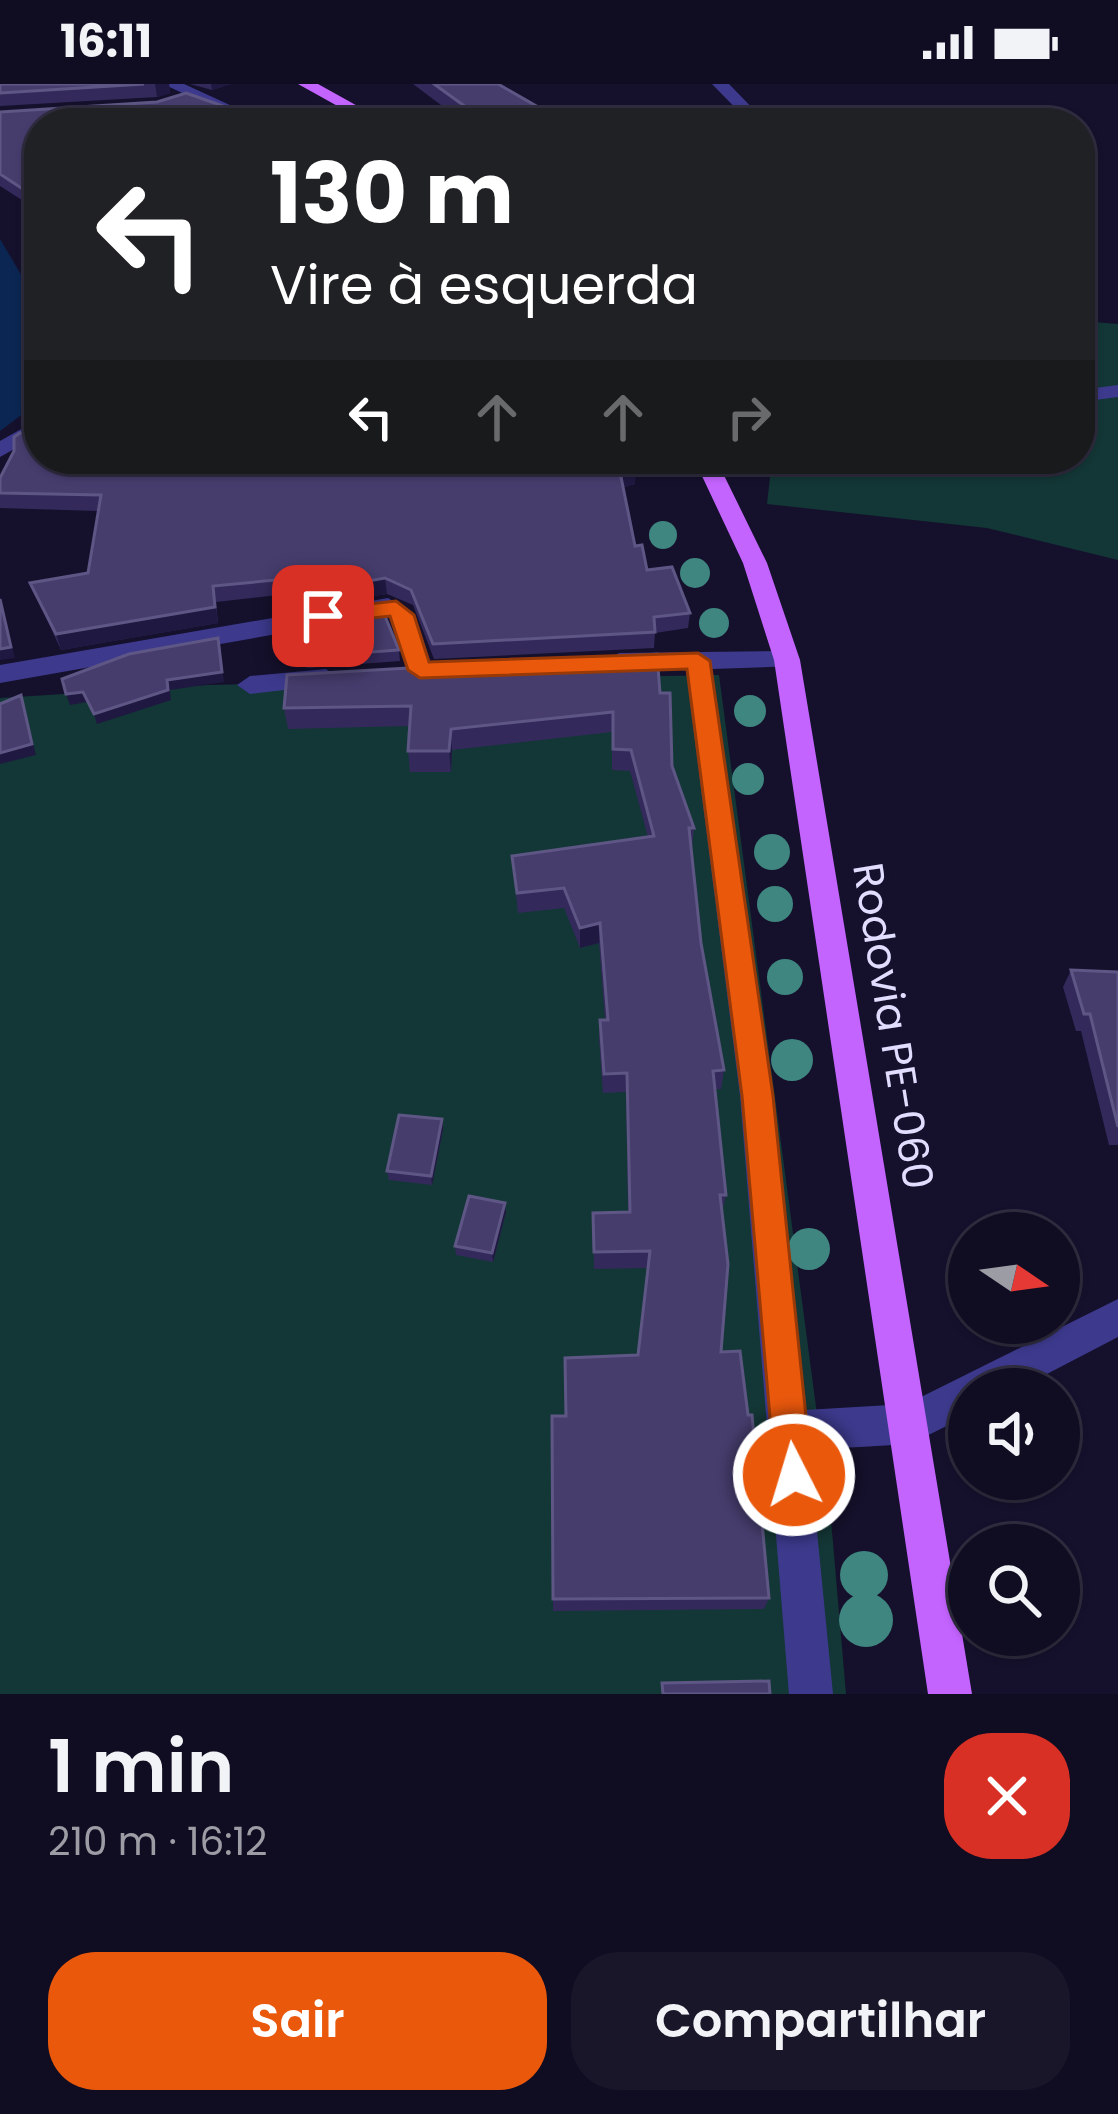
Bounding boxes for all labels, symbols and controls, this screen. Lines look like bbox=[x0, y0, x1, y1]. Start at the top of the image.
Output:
text: 16:11 bbox=[60, 10, 152, 73]
text: 130 m bbox=[270, 135, 514, 252]
icon: left bbox=[72, 156, 228, 312]
text: Vire à esquerda bbox=[270, 247, 698, 323]
icon: left bbox=[338, 384, 404, 450]
icon: ahead bbox=[464, 384, 530, 450]
icon: ahead bbox=[590, 384, 656, 450]
icon: right bbox=[716, 384, 782, 450]
pin bbox=[272, 565, 374, 667]
icon: arrive bbox=[290, 583, 356, 649]
street label: Rodovia PE-060 bbox=[838, 859, 948, 1193]
north arrow bbox=[948, 1212, 1080, 1344]
map controls bbox=[948, 1212, 1080, 1656]
button: sound bbox=[948, 1368, 1080, 1500]
position arrow bbox=[731, 1412, 857, 1538]
button: search bbox=[948, 1524, 1080, 1656]
text: 1 min bbox=[48, 1716, 234, 1817]
button: close bbox=[944, 1733, 1070, 1859]
text: 210 m · 16:12 bbox=[48, 1814, 268, 1869]
button: Sair bbox=[48, 1952, 547, 2090]
button: Compartilhar bbox=[571, 1952, 1070, 2090]

